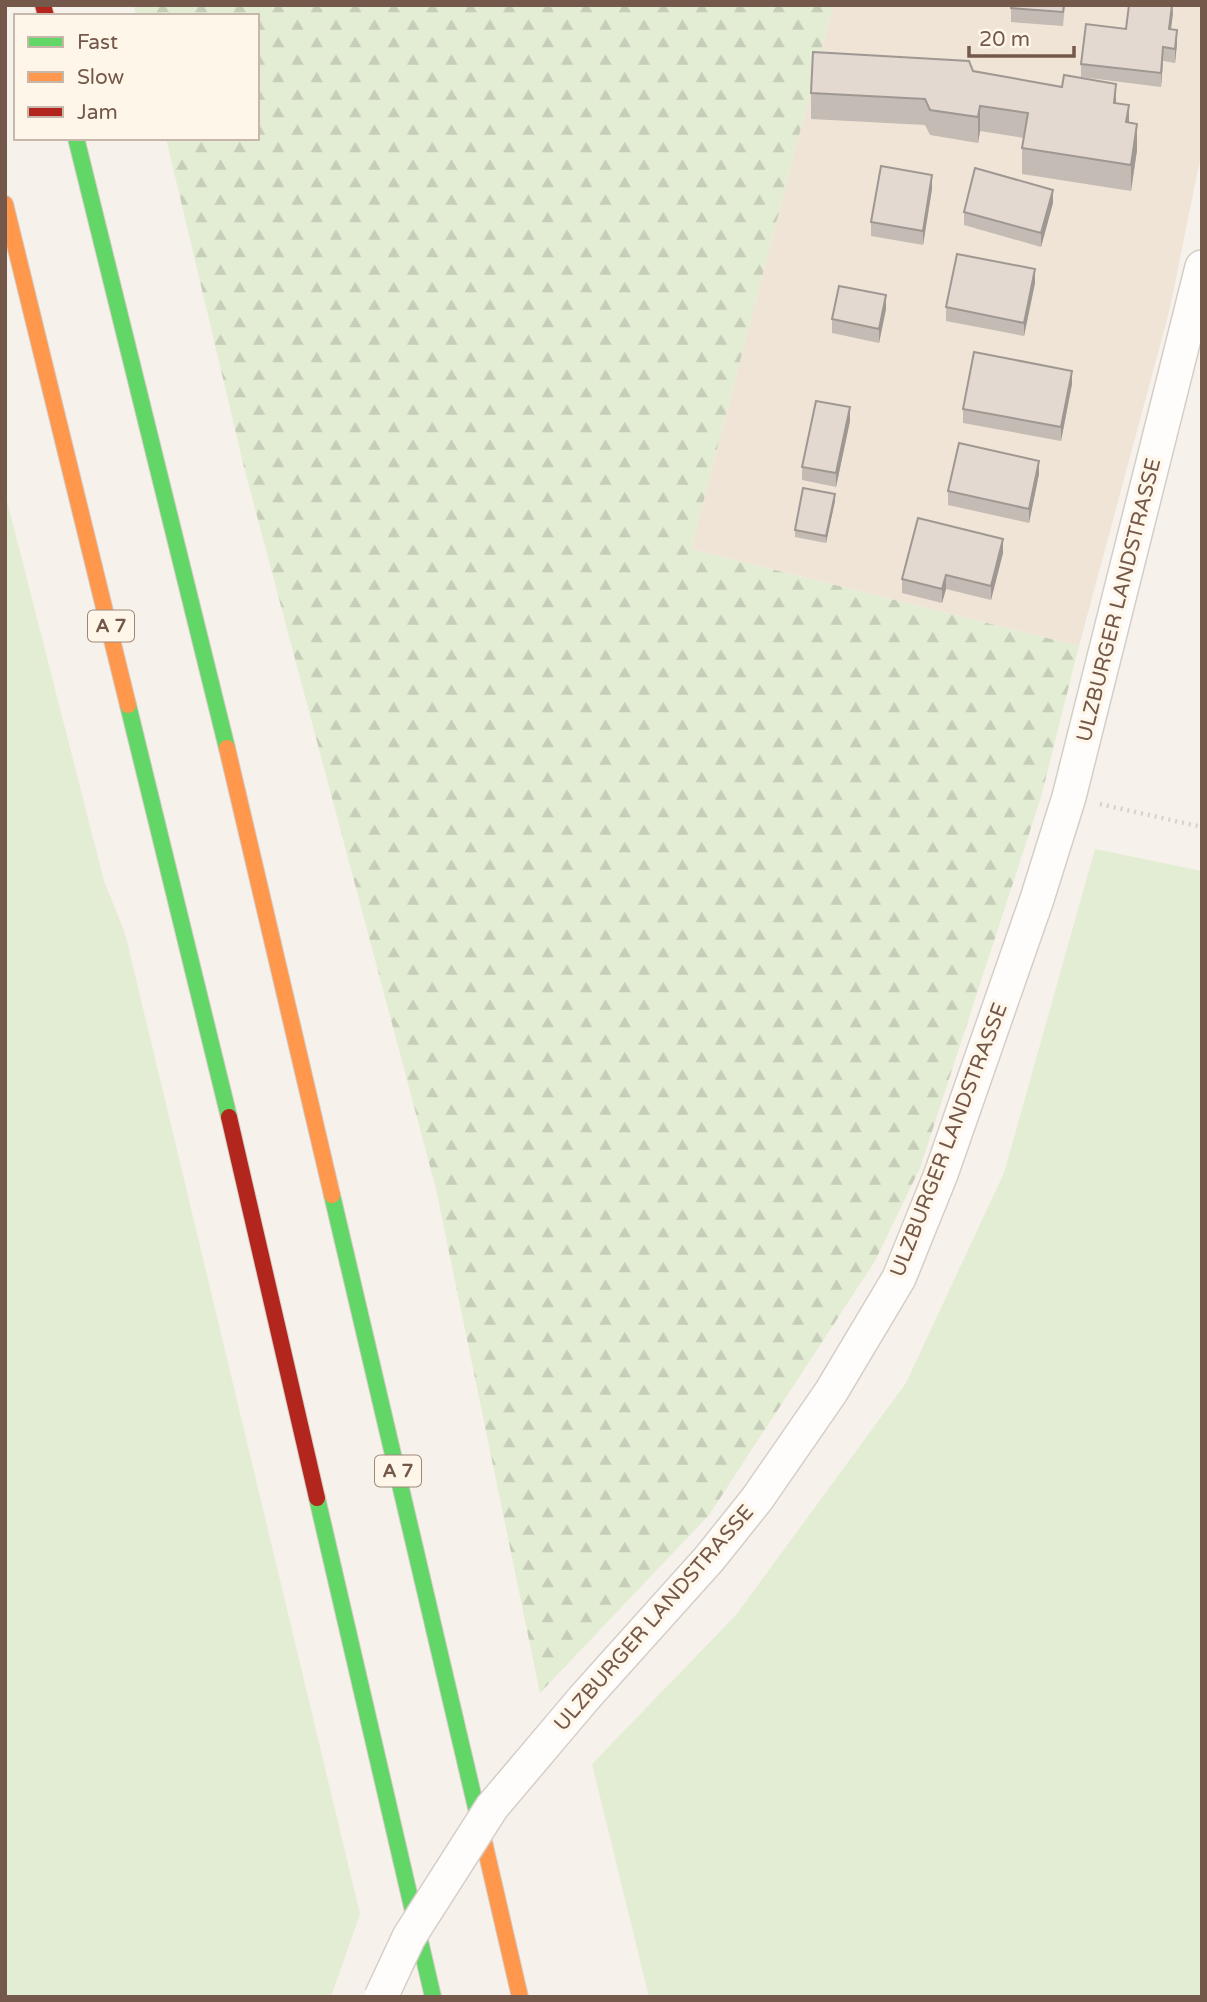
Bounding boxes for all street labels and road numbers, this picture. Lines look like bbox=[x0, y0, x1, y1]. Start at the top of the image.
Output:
street label: ULZBURGER LANDSTRASSE bbox=[1072, 456, 1166, 744]
road number: A 7 bbox=[88, 610, 134, 642]
street label: ULZBURGER LANDSTRASSE bbox=[885, 1000, 1013, 1280]
road number: A 7 bbox=[375, 1456, 421, 1486]
street label: ULZBURGER LANDSTRASSE bbox=[549, 1500, 759, 1736]

